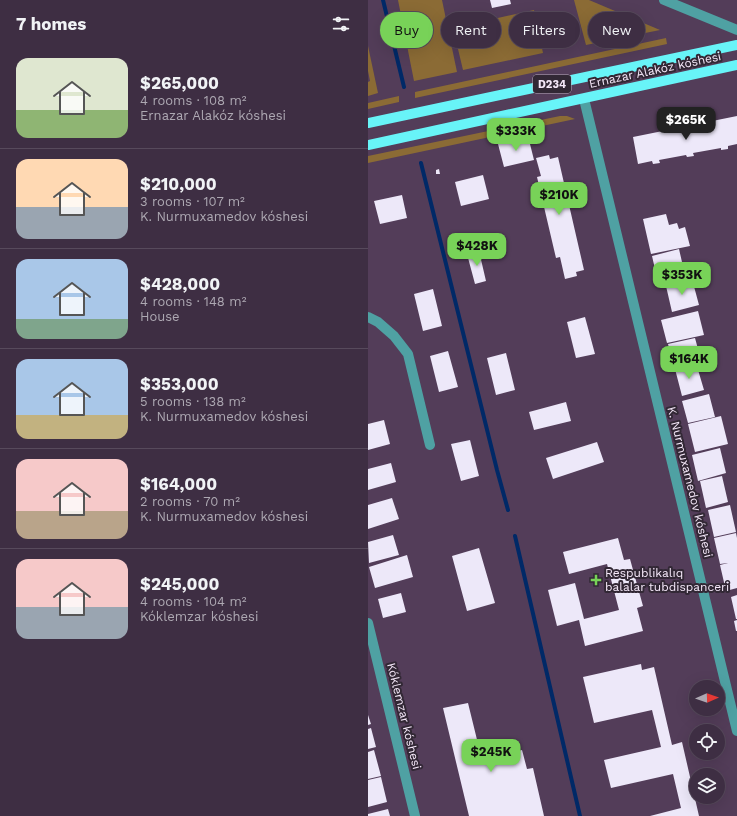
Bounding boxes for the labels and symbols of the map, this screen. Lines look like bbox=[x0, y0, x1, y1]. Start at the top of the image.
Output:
street label: Ernazar Alakóz kóshesi bbox=[588, 49, 722, 91]
road number: D234 bbox=[533, 75, 571, 93]
pin: $265K bbox=[658, 107, 714, 141]
pin: $333K bbox=[488, 118, 544, 152]
pin: $210K bbox=[531, 182, 587, 216]
pin: $428K bbox=[449, 233, 505, 267]
pin: $353K bbox=[654, 262, 710, 296]
pin: $164K bbox=[661, 346, 717, 380]
street label: K. Nurmuxamedov kóshesi bbox=[664, 405, 716, 559]
place label: Respublikalıq balalar tubdispanceri bbox=[605, 566, 729, 594]
marker: Respublikalıq balalar tubdispanceri bbox=[590, 574, 602, 586]
street label: Kóklemzar kóshesi bbox=[384, 661, 424, 771]
north arrow bbox=[689, 680, 725, 716]
pin: $245K bbox=[463, 739, 519, 773]

